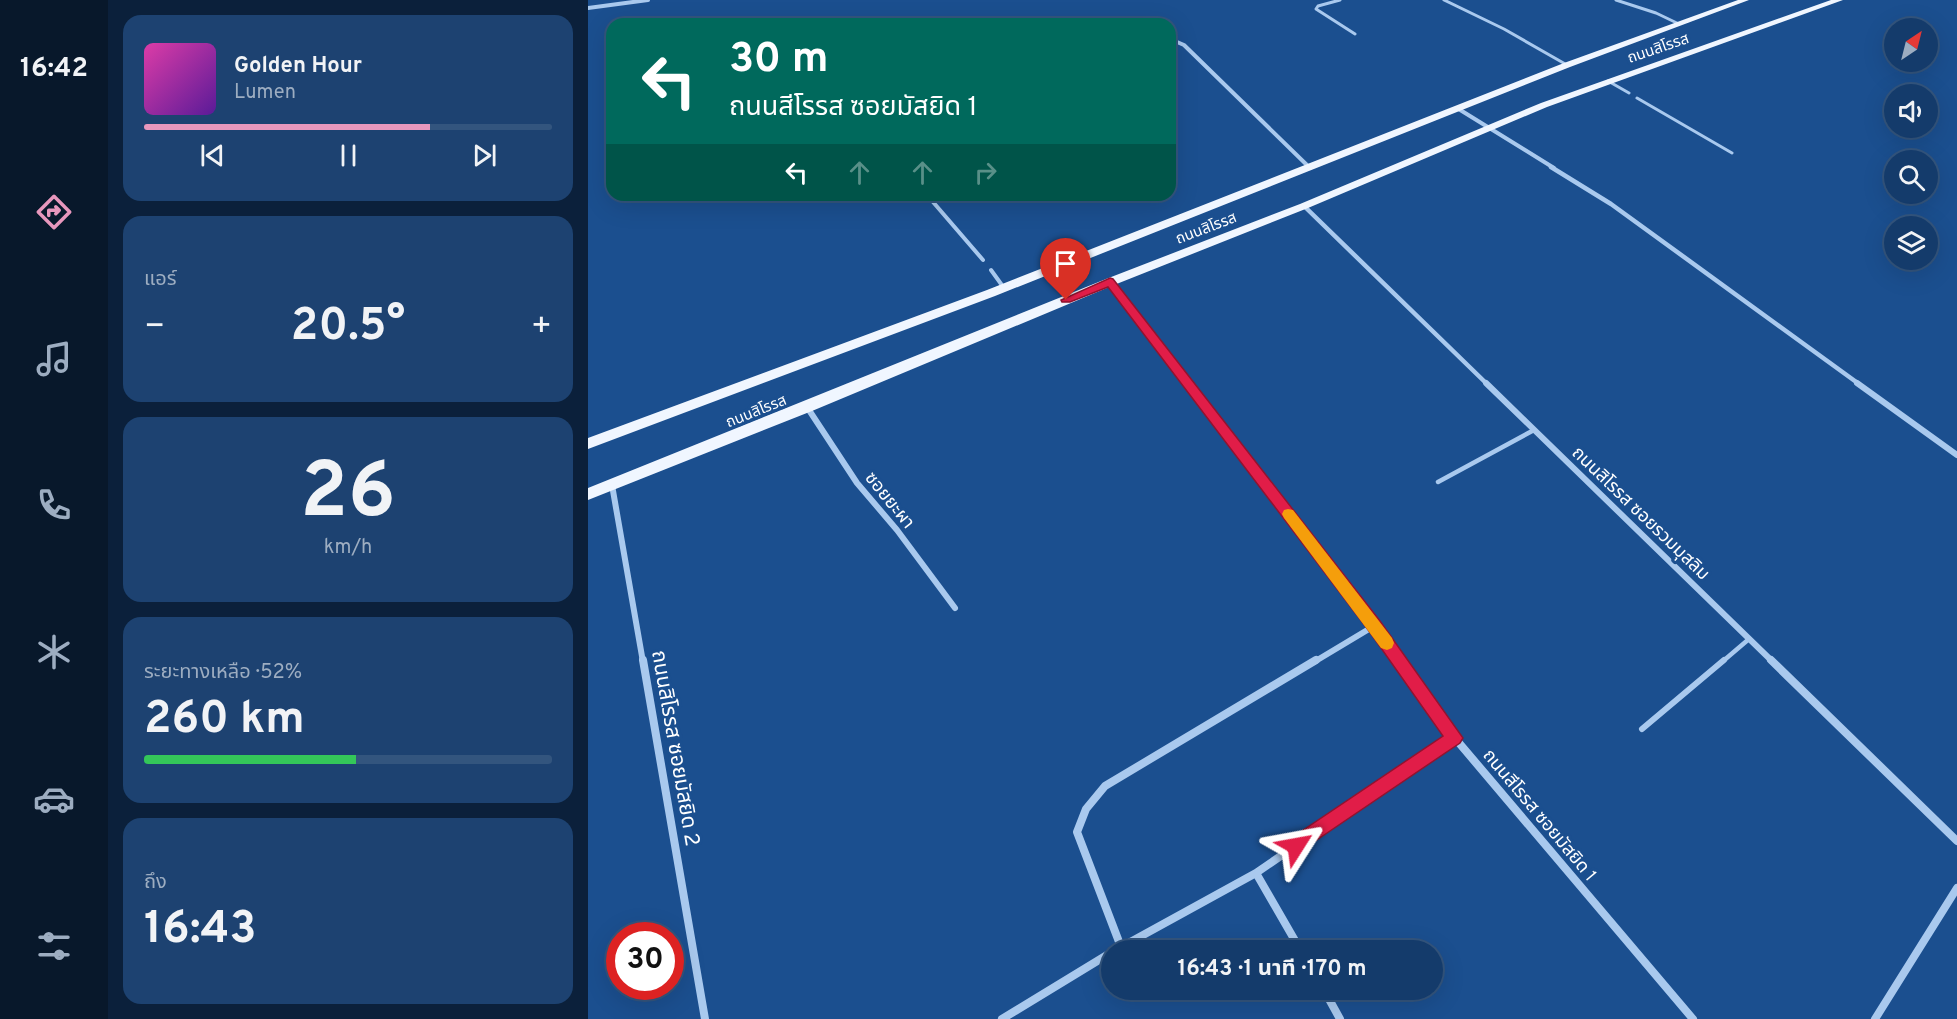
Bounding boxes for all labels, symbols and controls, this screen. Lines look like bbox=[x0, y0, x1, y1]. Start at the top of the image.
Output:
north arrow bbox=[1884, 18, 1938, 72]
map controls bbox=[1884, 18, 1938, 270]
street label: ถนนสิโรรส bbox=[1625, 30, 1692, 69]
text: 30 m bbox=[729, 34, 828, 87]
icon: left bbox=[630, 42, 708, 120]
text: 16:42 bbox=[20, 52, 88, 86]
text: Golden Hour bbox=[234, 53, 362, 80]
text: Lumen bbox=[234, 80, 296, 106]
button: sound bbox=[1884, 84, 1938, 138]
text: ถนนสีโรรส ซอยมัสยิด 1 bbox=[729, 91, 978, 125]
icon: previous bbox=[196, 139, 229, 172]
icon: pause bbox=[332, 139, 365, 172]
icon: next bbox=[468, 139, 501, 172]
button: search bbox=[1884, 150, 1938, 204]
icon: left bbox=[780, 156, 813, 189]
icon: ahead bbox=[843, 156, 876, 189]
icon: ahead bbox=[906, 156, 939, 189]
icon: right bbox=[969, 156, 1002, 189]
icon: directions bbox=[33, 191, 75, 233]
street label: ถนนสิโรรส bbox=[1173, 209, 1240, 250]
button: layers bbox=[1884, 216, 1938, 270]
pin bbox=[1040, 238, 1091, 300]
icon: arrive bbox=[1049, 247, 1082, 280]
text: แอร์ bbox=[144, 267, 176, 293]
text: 20.5° bbox=[291, 299, 405, 356]
text: − bbox=[144, 307, 165, 349]
text: + bbox=[531, 307, 552, 349]
icon: music bbox=[33, 338, 75, 380]
street label: ถนนสิโรรส bbox=[723, 391, 790, 433]
street label: ถนนสิโรรส ซอยรวมมุสลิม bbox=[1566, 442, 1714, 586]
text: 26 bbox=[300, 446, 396, 545]
street label: ซอยยะผา bbox=[859, 468, 919, 534]
icon: phone bbox=[33, 484, 75, 526]
text: km/h bbox=[324, 535, 372, 561]
icon: climate bbox=[33, 631, 75, 673]
street label: ถนนสิโรรส ซอยมัสยิด 2 bbox=[644, 648, 705, 848]
text: ระยะทางเหลือ · 52% bbox=[144, 660, 302, 686]
text: 260 km bbox=[144, 692, 305, 749]
street label: ถนนสีโรรส ซอยมัสยิด 1 bbox=[1477, 745, 1601, 887]
icon: car bbox=[33, 778, 75, 820]
position arrow bbox=[1264, 814, 1328, 878]
text: ถึง bbox=[144, 870, 167, 896]
text: 16:43 bbox=[144, 902, 256, 959]
speed limit sign: 30 bbox=[606, 922, 684, 1000]
icon: filters bbox=[33, 925, 75, 967]
text: 16:43 · 1 นาที · 170 m bbox=[1177, 956, 1367, 983]

